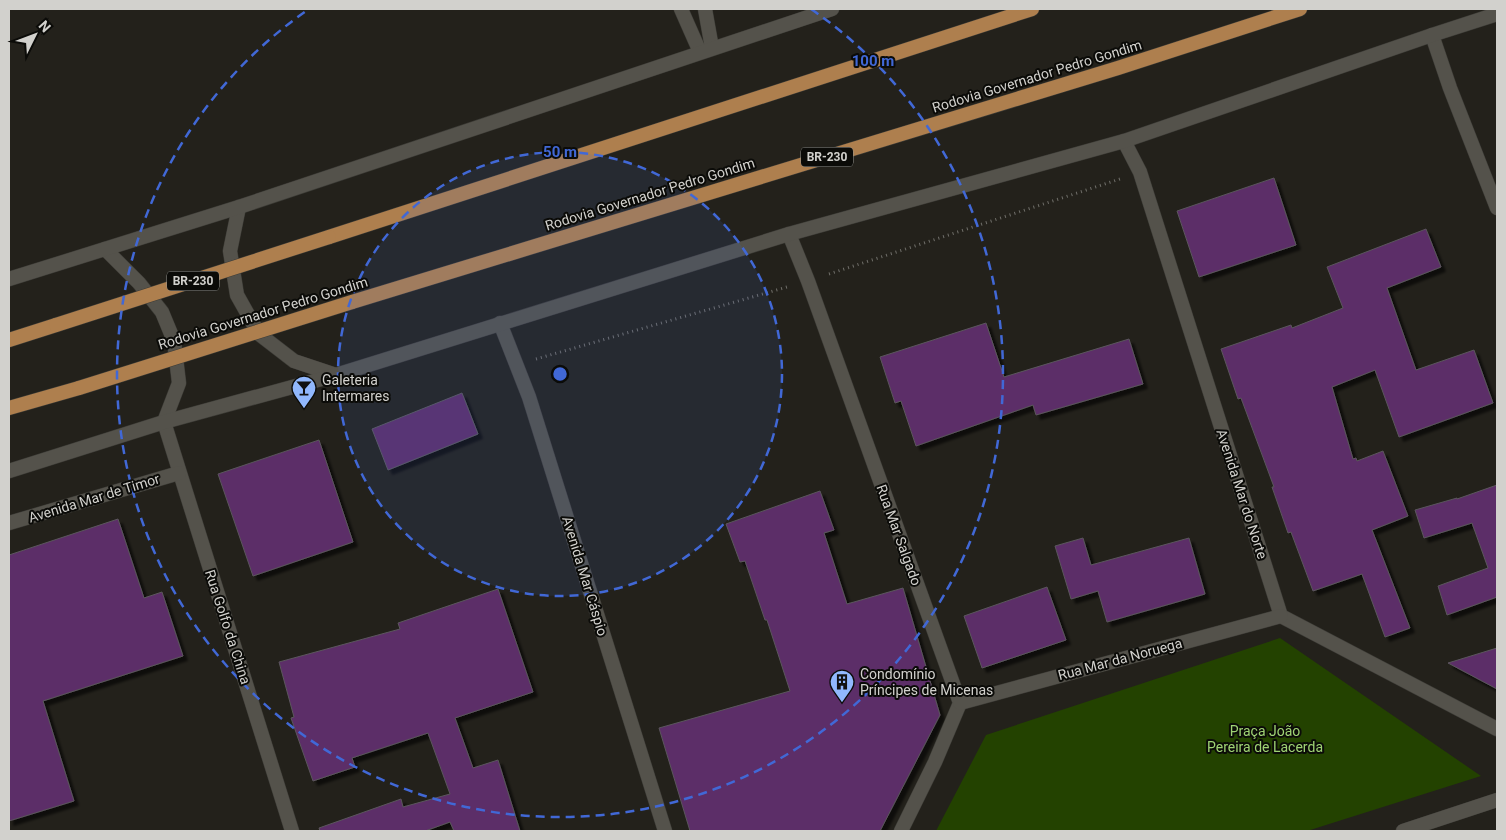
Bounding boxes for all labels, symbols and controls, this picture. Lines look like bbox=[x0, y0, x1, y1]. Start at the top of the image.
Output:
north arrow bbox=[10, 10, 60, 60]
text: N bbox=[35, 17, 54, 35]
street label: Rodovia Governador Pedro Gondim bbox=[930, 36, 1144, 116]
text: 100 m bbox=[852, 52, 894, 70]
text: 50 m bbox=[543, 143, 577, 161]
road number: BR-230 bbox=[801, 148, 853, 166]
street label: Rodovia Governador Pedro Gondim bbox=[543, 154, 757, 234]
road number: BR-230 bbox=[167, 272, 219, 290]
street label: Rodovia Governador Pedro Gondim bbox=[156, 273, 370, 353]
centre of rings bbox=[551, 365, 569, 383]
place label: Galeteria Intermares bbox=[322, 372, 389, 404]
bar icon: Galeteria Intermares bbox=[291, 375, 317, 409]
street label: Avenida Mar do Norte bbox=[1213, 427, 1271, 561]
street label: Avenida Mar de Timor bbox=[26, 470, 162, 526]
street label: Rua Mar Salgado bbox=[873, 482, 925, 588]
street label: Avenida Mar Cáspio bbox=[559, 514, 611, 638]
street label: Rua Golfo da China bbox=[202, 568, 254, 686]
street label: Rua Mar da Noruega bbox=[1056, 635, 1184, 683]
place label: Condomínio Príncipes de Micenas bbox=[860, 666, 993, 698]
building icon: Condomínio Príncipes de Micenas bbox=[829, 669, 855, 703]
park label: Praça João Pereira de Lacerda bbox=[1207, 723, 1323, 755]

